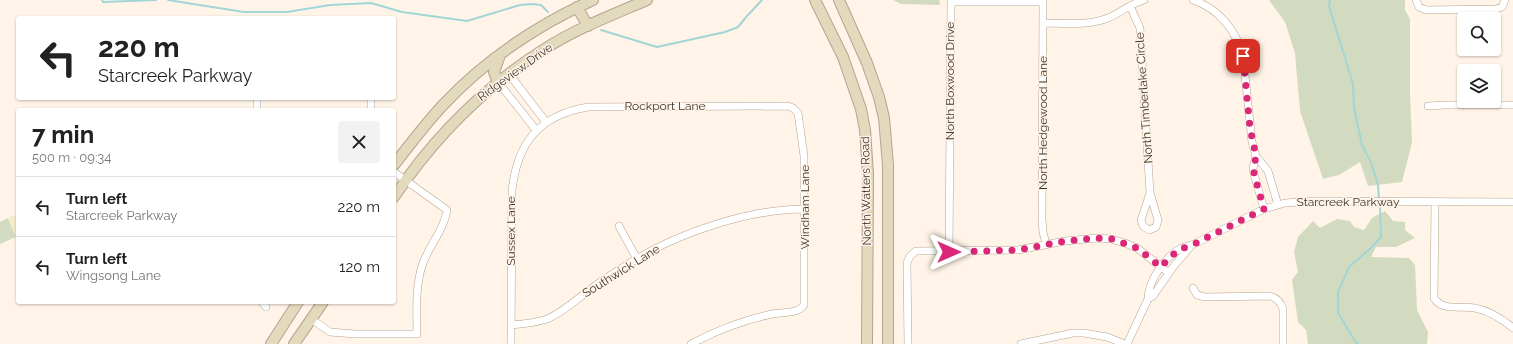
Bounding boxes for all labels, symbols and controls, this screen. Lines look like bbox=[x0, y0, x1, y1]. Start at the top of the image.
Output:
map controls bbox=[1457, 12, 1501, 108]
button: search bbox=[1457, 12, 1501, 56]
street label: North Boxwood Drive bbox=[943, 22, 957, 140]
text: 220 m bbox=[98, 31, 180, 64]
icon: left bbox=[32, 32, 84, 84]
street label: North Timberlake Circle bbox=[1132, 32, 1156, 164]
pin bbox=[1226, 39, 1260, 73]
street label: Ridgeview Drive bbox=[475, 40, 555, 104]
icon: arrive bbox=[1232, 45, 1254, 67]
street label: North Hedgewood Lane bbox=[1036, 56, 1050, 190]
button: layers bbox=[1457, 64, 1501, 108]
text: Starcreek Parkway bbox=[98, 65, 252, 86]
street label: Rockport Lane bbox=[624, 99, 706, 113]
text: 7 min bbox=[32, 120, 94, 149]
button: close bbox=[338, 121, 380, 163]
street label: North Watters Road bbox=[858, 136, 874, 246]
text: 500 m · 09:34 bbox=[32, 150, 111, 165]
street label: Windham Lane bbox=[798, 165, 812, 249]
text: Turn left bbox=[66, 190, 127, 208]
street label: Starcreek Parkway bbox=[1297, 195, 1400, 209]
icon: left bbox=[32, 196, 54, 218]
street label: Sussex Lane bbox=[504, 196, 518, 266]
text: 220 m bbox=[338, 198, 380, 216]
text: Starcreek Parkway bbox=[66, 208, 177, 223]
position arrow bbox=[928, 231, 970, 273]
street label: Southwick Lane bbox=[580, 242, 662, 300]
text: Turn left bbox=[66, 250, 127, 268]
icon: left bbox=[32, 256, 54, 278]
text: 120 m bbox=[339, 258, 380, 276]
text: Wingsong Lane bbox=[66, 268, 161, 283]

